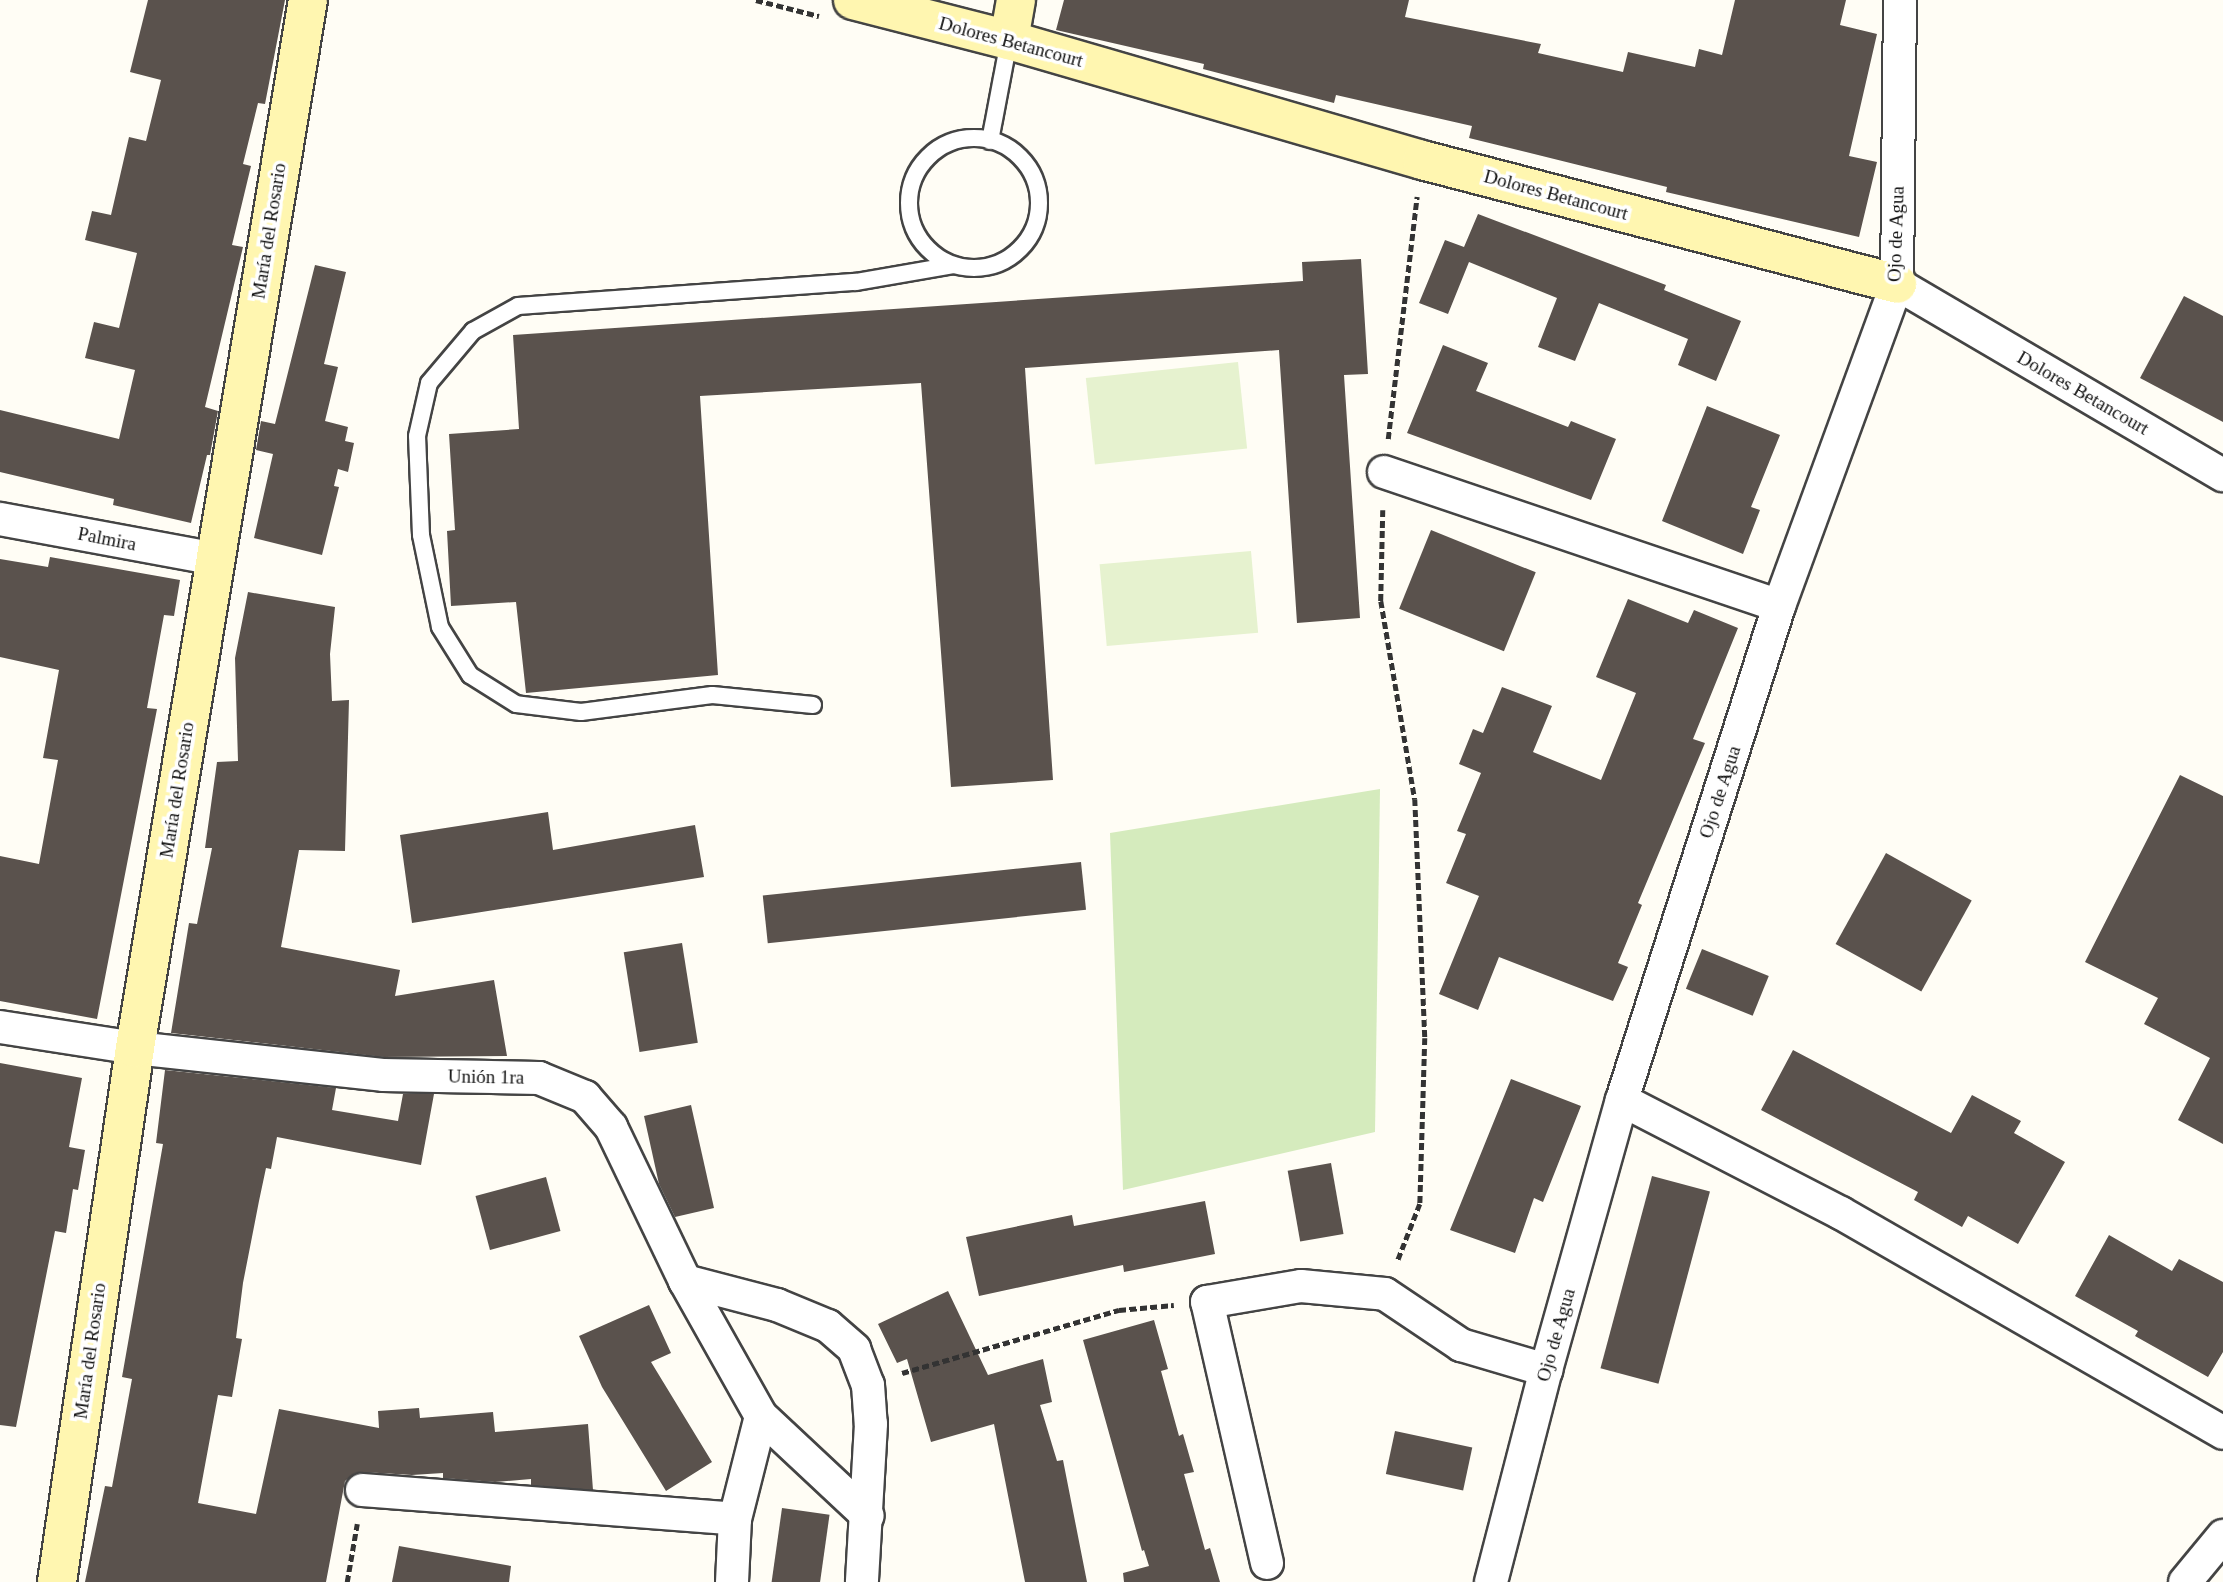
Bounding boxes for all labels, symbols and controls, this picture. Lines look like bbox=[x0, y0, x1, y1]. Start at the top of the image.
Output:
street label: Dolores Betancourt bbox=[936, 12, 1086, 72]
street label: María del Rosario bbox=[247, 161, 291, 301]
street label: Dolores Betancourt bbox=[1481, 165, 1631, 225]
street label: Ojo de Agua bbox=[1883, 185, 1909, 283]
street label: Dolores Betancourt bbox=[2013, 346, 2153, 440]
street label: Palmira bbox=[76, 522, 138, 556]
street label: María del Rosario bbox=[155, 720, 199, 860]
street label: Ojo de Agua bbox=[1694, 742, 1746, 842]
street label: Unión 1ra bbox=[448, 1065, 524, 1089]
street label: María del Rosario bbox=[69, 1281, 111, 1421]
street label: Ojo de Agua bbox=[1532, 1285, 1580, 1385]

